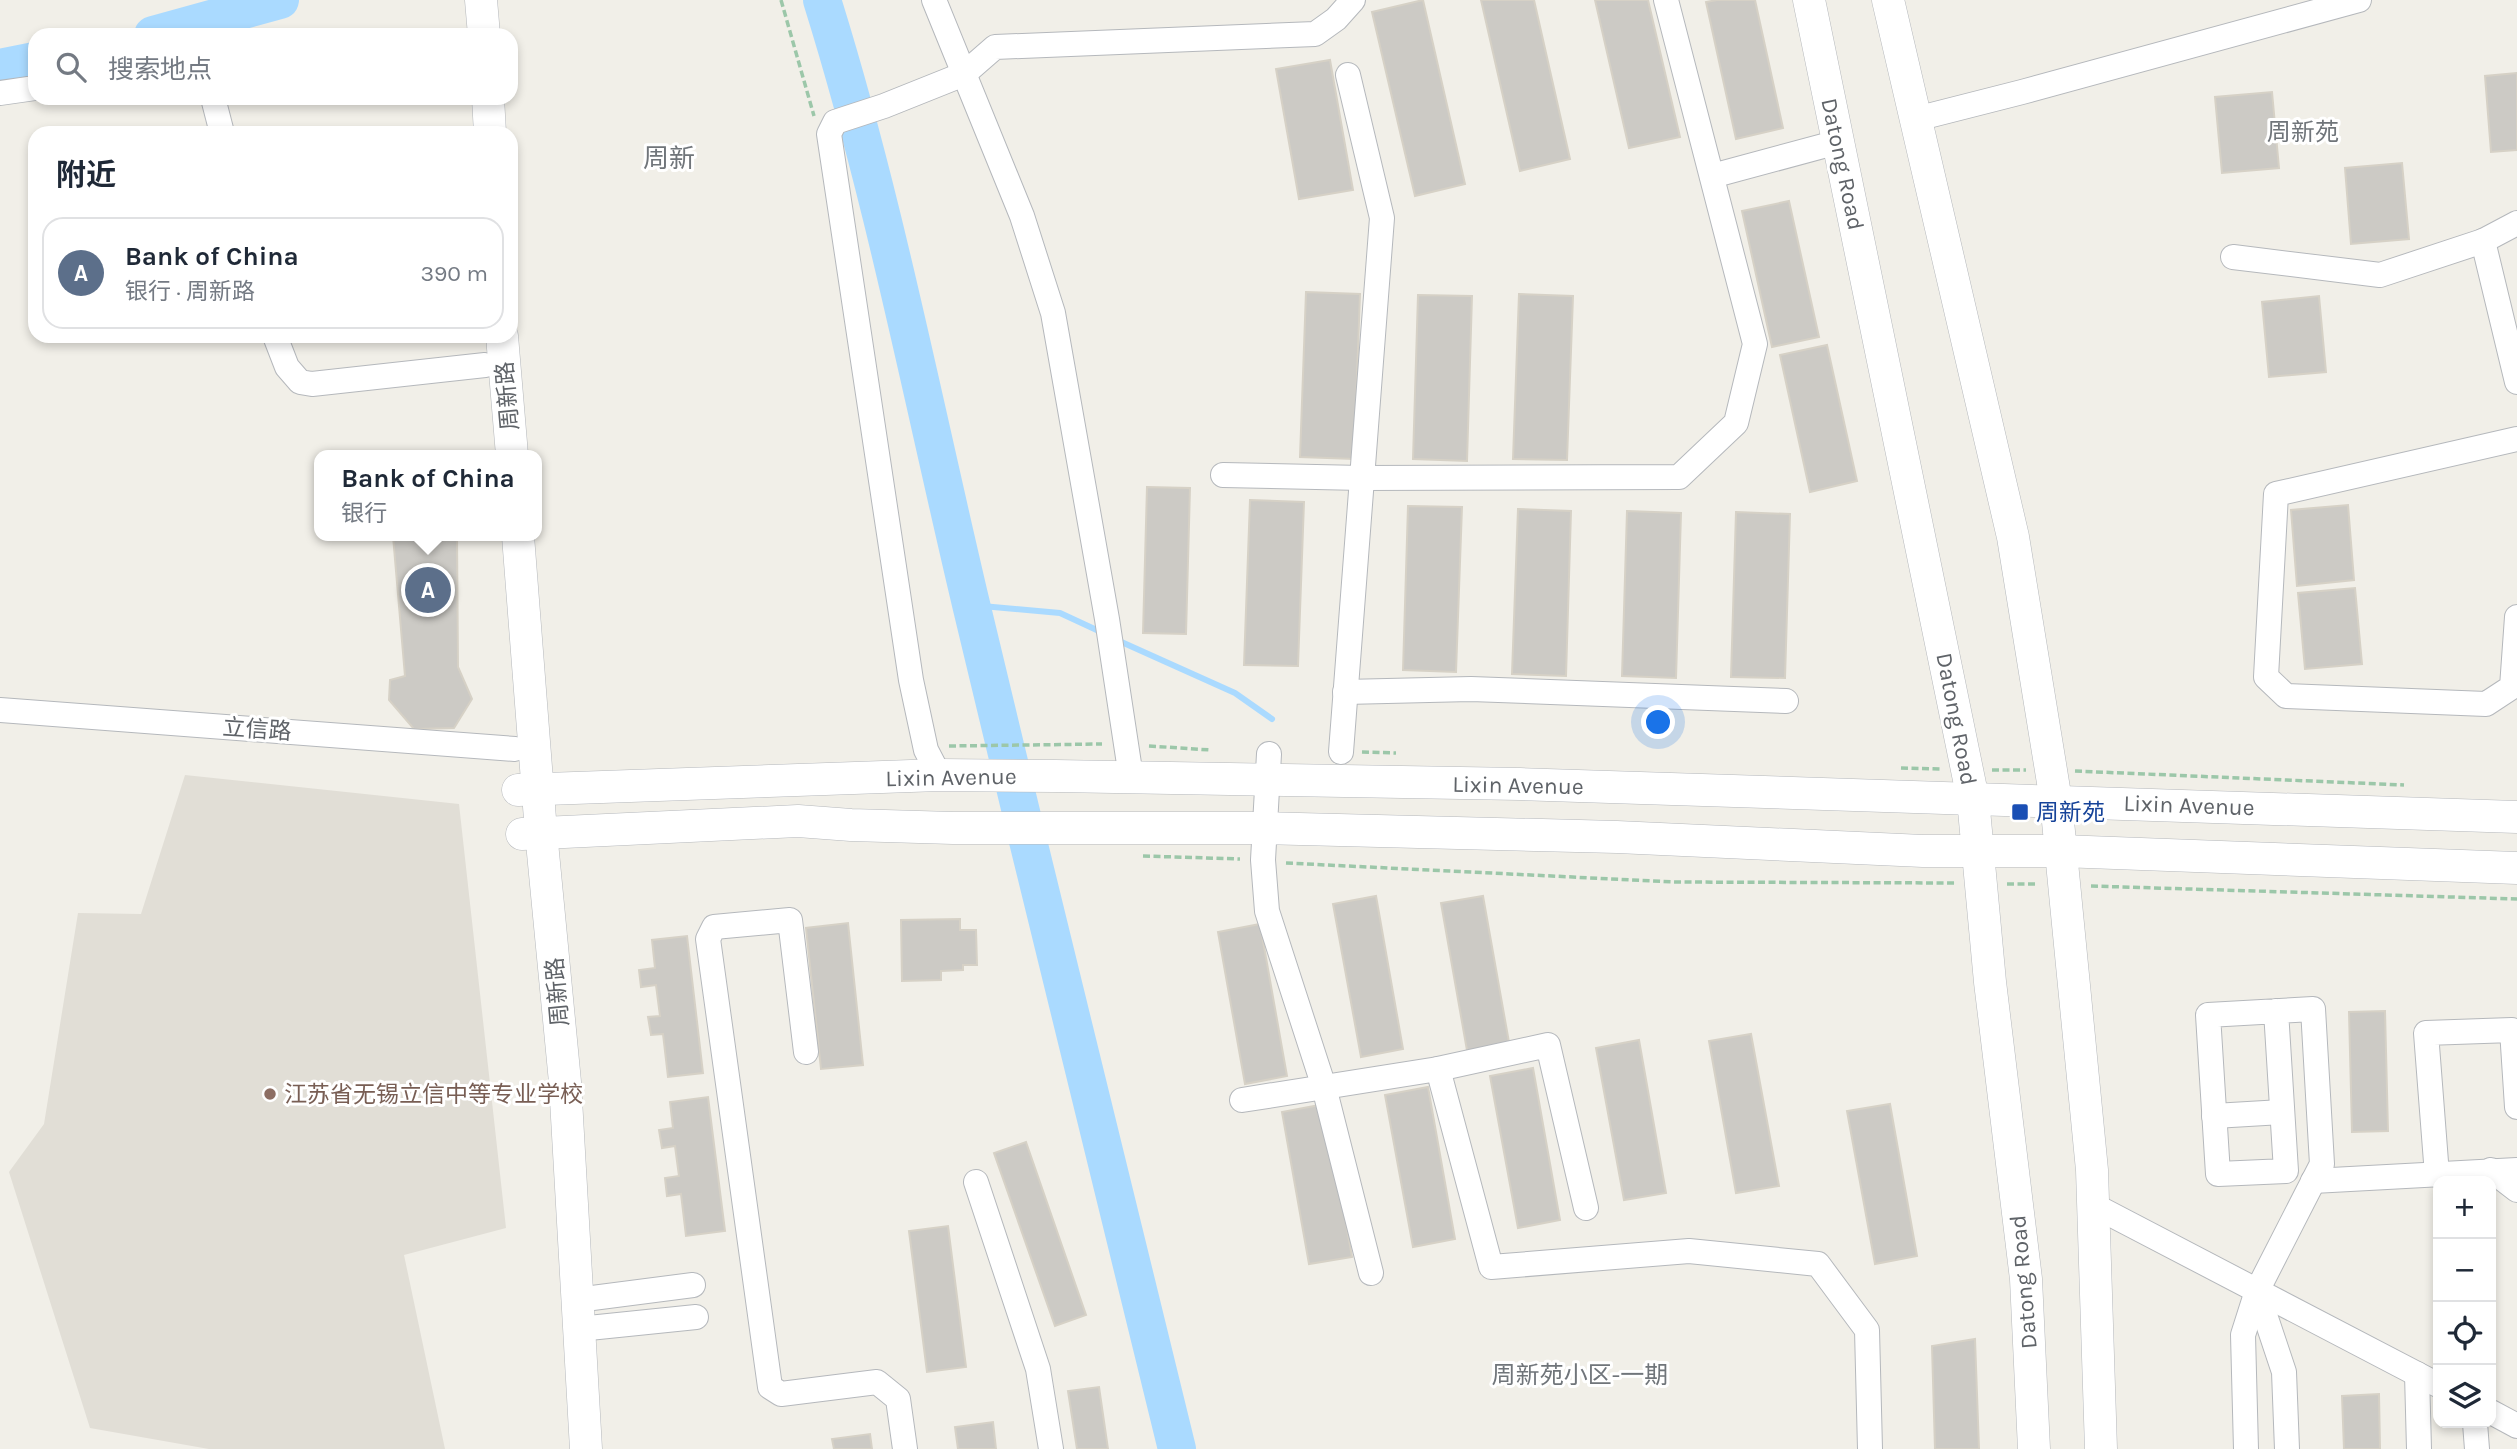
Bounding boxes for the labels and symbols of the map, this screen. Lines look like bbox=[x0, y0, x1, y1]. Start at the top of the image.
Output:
street label: Datong Road bbox=[1815, 96, 1870, 233]
district label: 周新苑 bbox=[2267, 118, 2339, 146]
district label: 周新 bbox=[643, 143, 695, 174]
street label: 周新路 bbox=[491, 360, 524, 432]
pin: A bbox=[405, 564, 451, 616]
street label: Datong Road bbox=[1930, 651, 1983, 788]
your location bbox=[1641, 705, 1675, 739]
street label: 立信路 bbox=[222, 714, 292, 745]
street label: Lixin Avenue bbox=[885, 763, 1017, 792]
street label: Lixin Avenue bbox=[1452, 771, 1584, 800]
street label: Lixin Avenue bbox=[2123, 790, 2255, 821]
place label: 周新苑 bbox=[2036, 799, 2105, 826]
marker: 周新苑 bbox=[2010, 802, 2030, 822]
street label: 周新路 bbox=[541, 956, 574, 1028]
place label: 江苏省无锡立信中等专业学校 bbox=[284, 1081, 583, 1108]
marker: 江苏省无锡立信中等专业学校 bbox=[262, 1086, 278, 1102]
street label: Datong Road bbox=[2004, 1214, 2043, 1350]
district label: 周新苑小区-一期 bbox=[1492, 1361, 1668, 1389]

